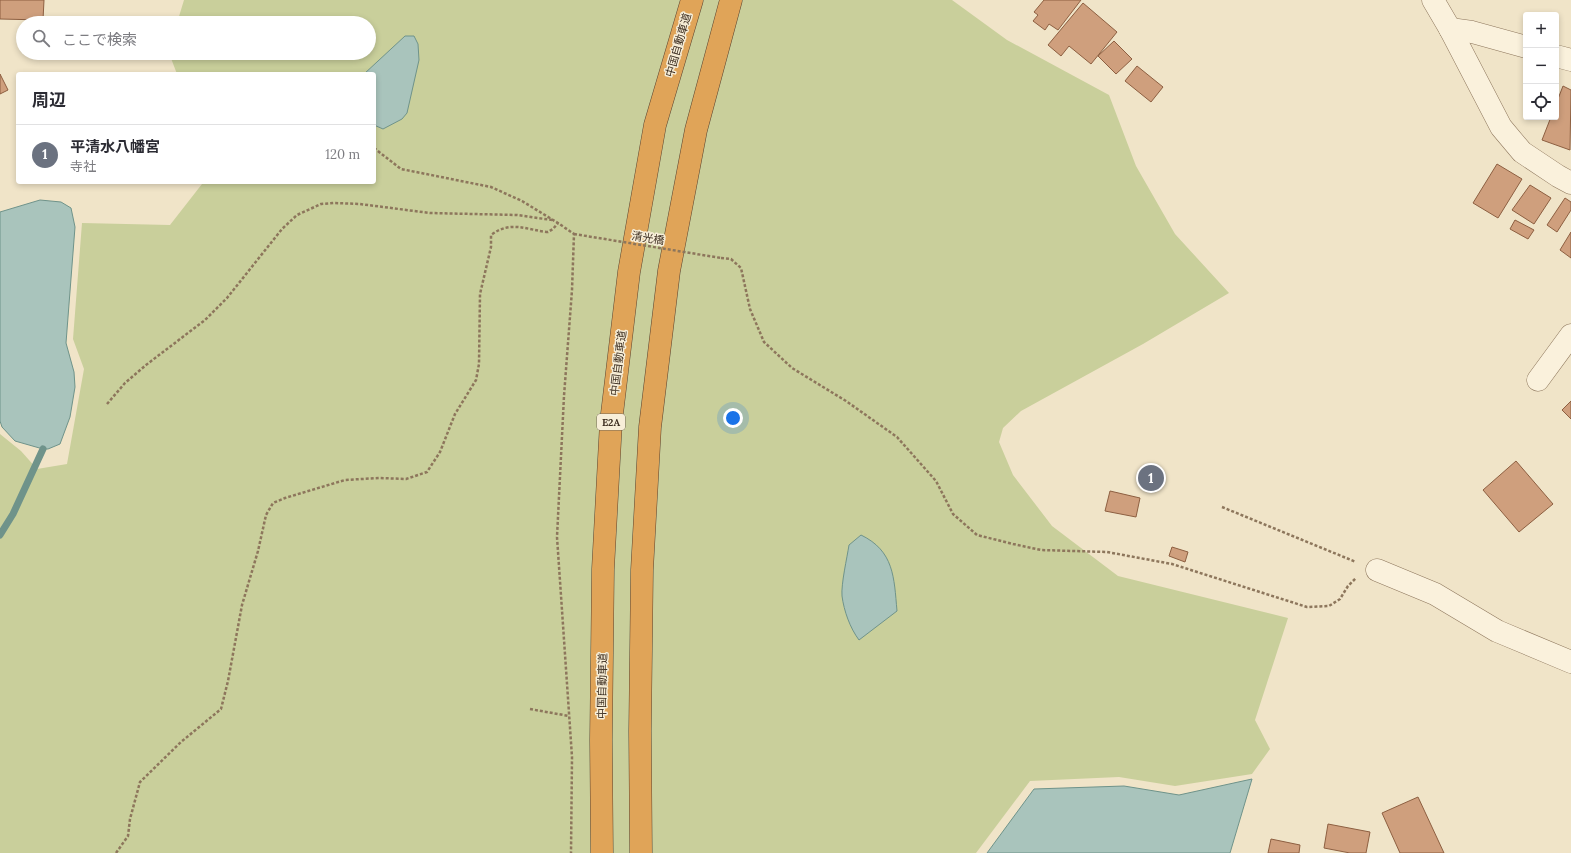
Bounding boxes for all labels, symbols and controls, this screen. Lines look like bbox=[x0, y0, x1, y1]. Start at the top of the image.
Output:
street label: 中国自動車道 bbox=[662, 11, 694, 79]
map controls bbox=[1523, 12, 1559, 120]
button: + bbox=[1523, 12, 1559, 48]
search box bbox=[16, 16, 376, 60]
icon: search bbox=[30, 27, 52, 49]
text: ここで検索 bbox=[62, 30, 137, 49]
button: − bbox=[1523, 48, 1559, 84]
button: locate bbox=[1523, 84, 1559, 120]
text: 周辺 bbox=[32, 89, 66, 111]
text: 平清水八幡宮 bbox=[70, 137, 160, 156]
text: 1 bbox=[42, 146, 48, 163]
text: 120 m bbox=[325, 146, 360, 163]
text: 寺社 bbox=[70, 158, 96, 175]
street label: 清光橋 bbox=[631, 229, 665, 247]
street label: 中国自動車道 bbox=[607, 329, 629, 397]
your location bbox=[723, 408, 743, 428]
road number: E2A bbox=[597, 414, 625, 430]
pin: 1 bbox=[1138, 463, 1164, 493]
street label: 中国自動車道 bbox=[594, 653, 610, 719]

